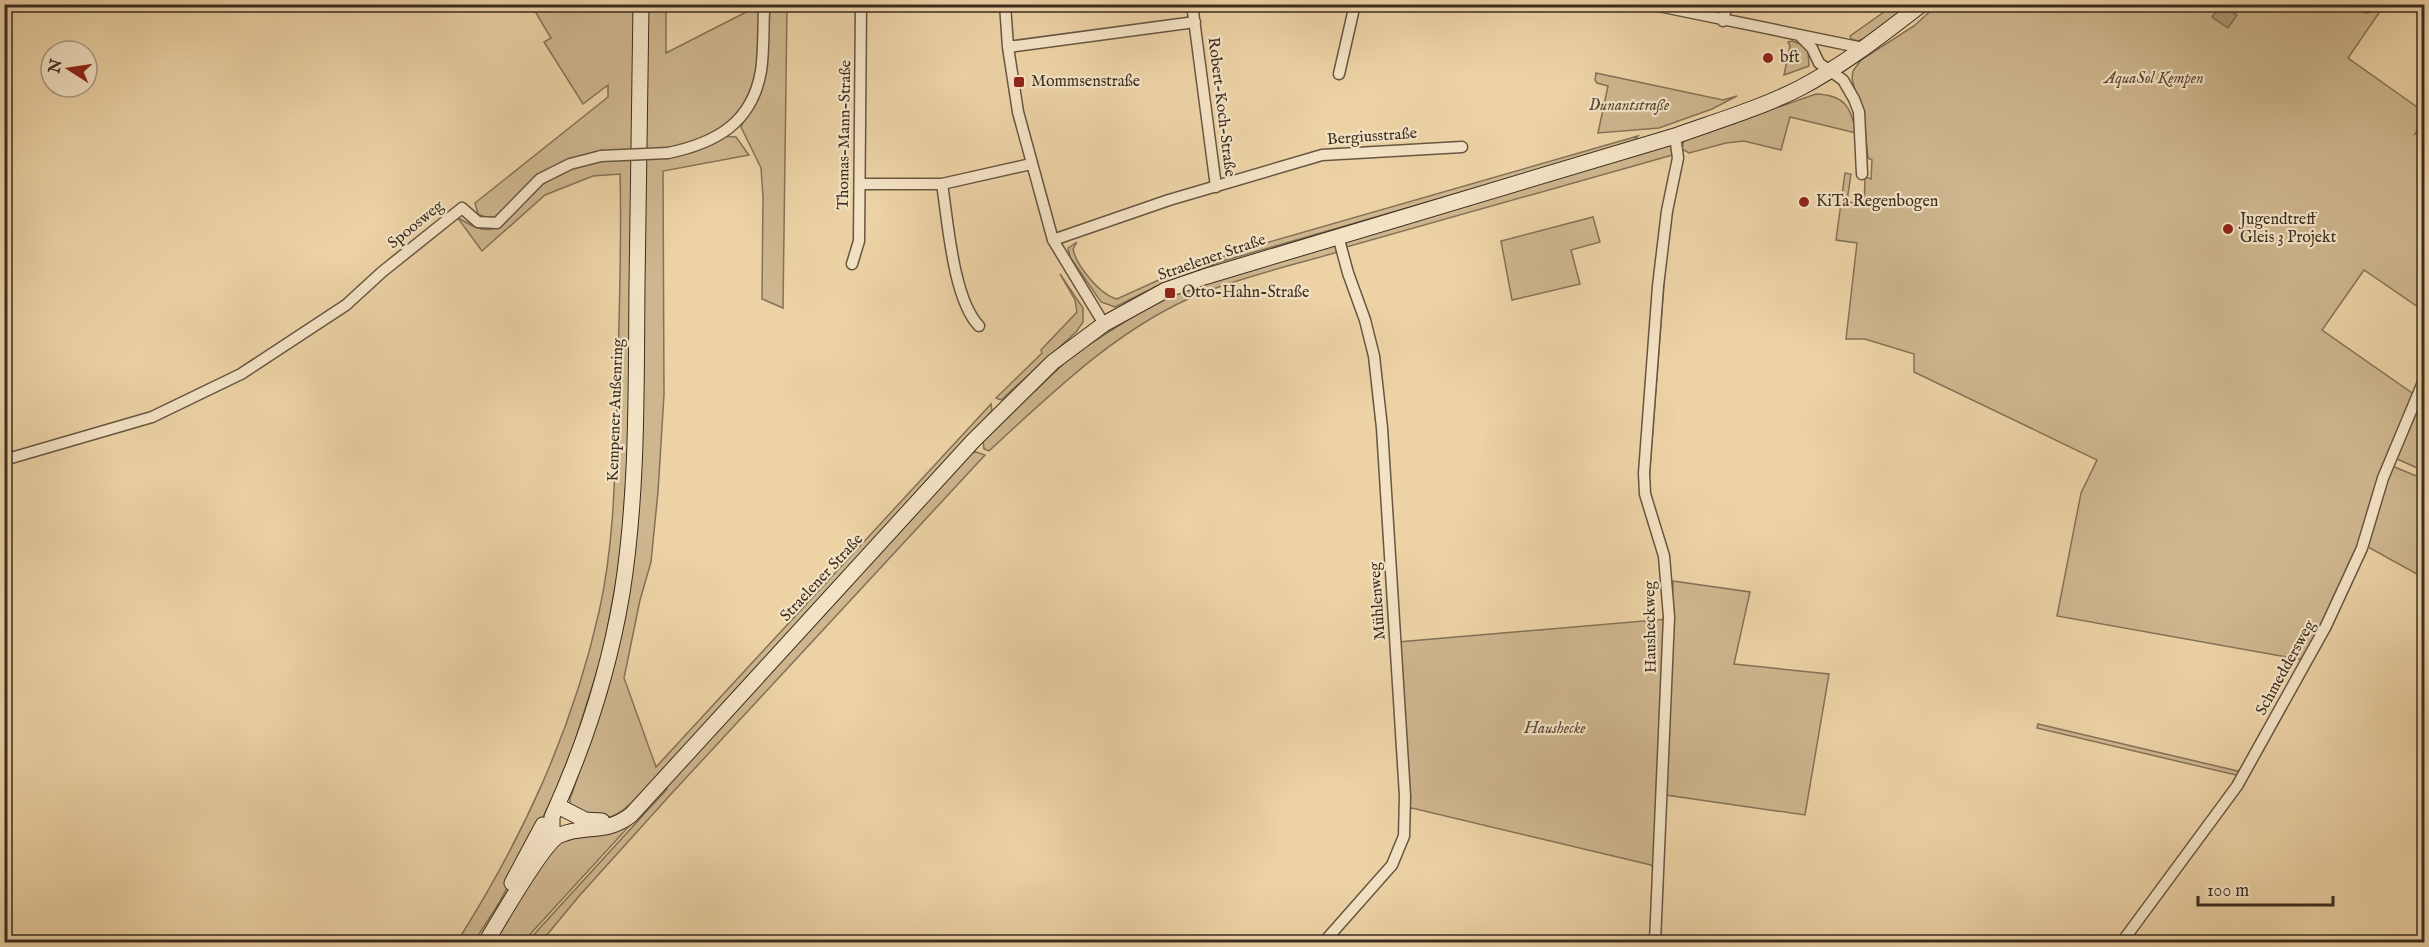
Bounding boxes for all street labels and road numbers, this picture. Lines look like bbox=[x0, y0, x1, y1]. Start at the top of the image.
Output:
street label: Robert-Koch-Straße bbox=[1203, 36, 1239, 178]
street label: Thomas-Mann-Straße bbox=[834, 60, 856, 210]
street label: Bergiusstraße bbox=[1326, 124, 1418, 150]
street label: Spoosweg bbox=[384, 196, 448, 254]
street label: Straelener Straße bbox=[1155, 230, 1269, 286]
street label: Kempener Außenring bbox=[604, 338, 629, 482]
street label: Straelener Straße bbox=[776, 530, 868, 626]
street label: Mühlenweg bbox=[1365, 561, 1391, 641]
street label: Hausheckweg bbox=[1640, 580, 1662, 673]
street label: Schmeddersweg bbox=[2252, 617, 2321, 719]

